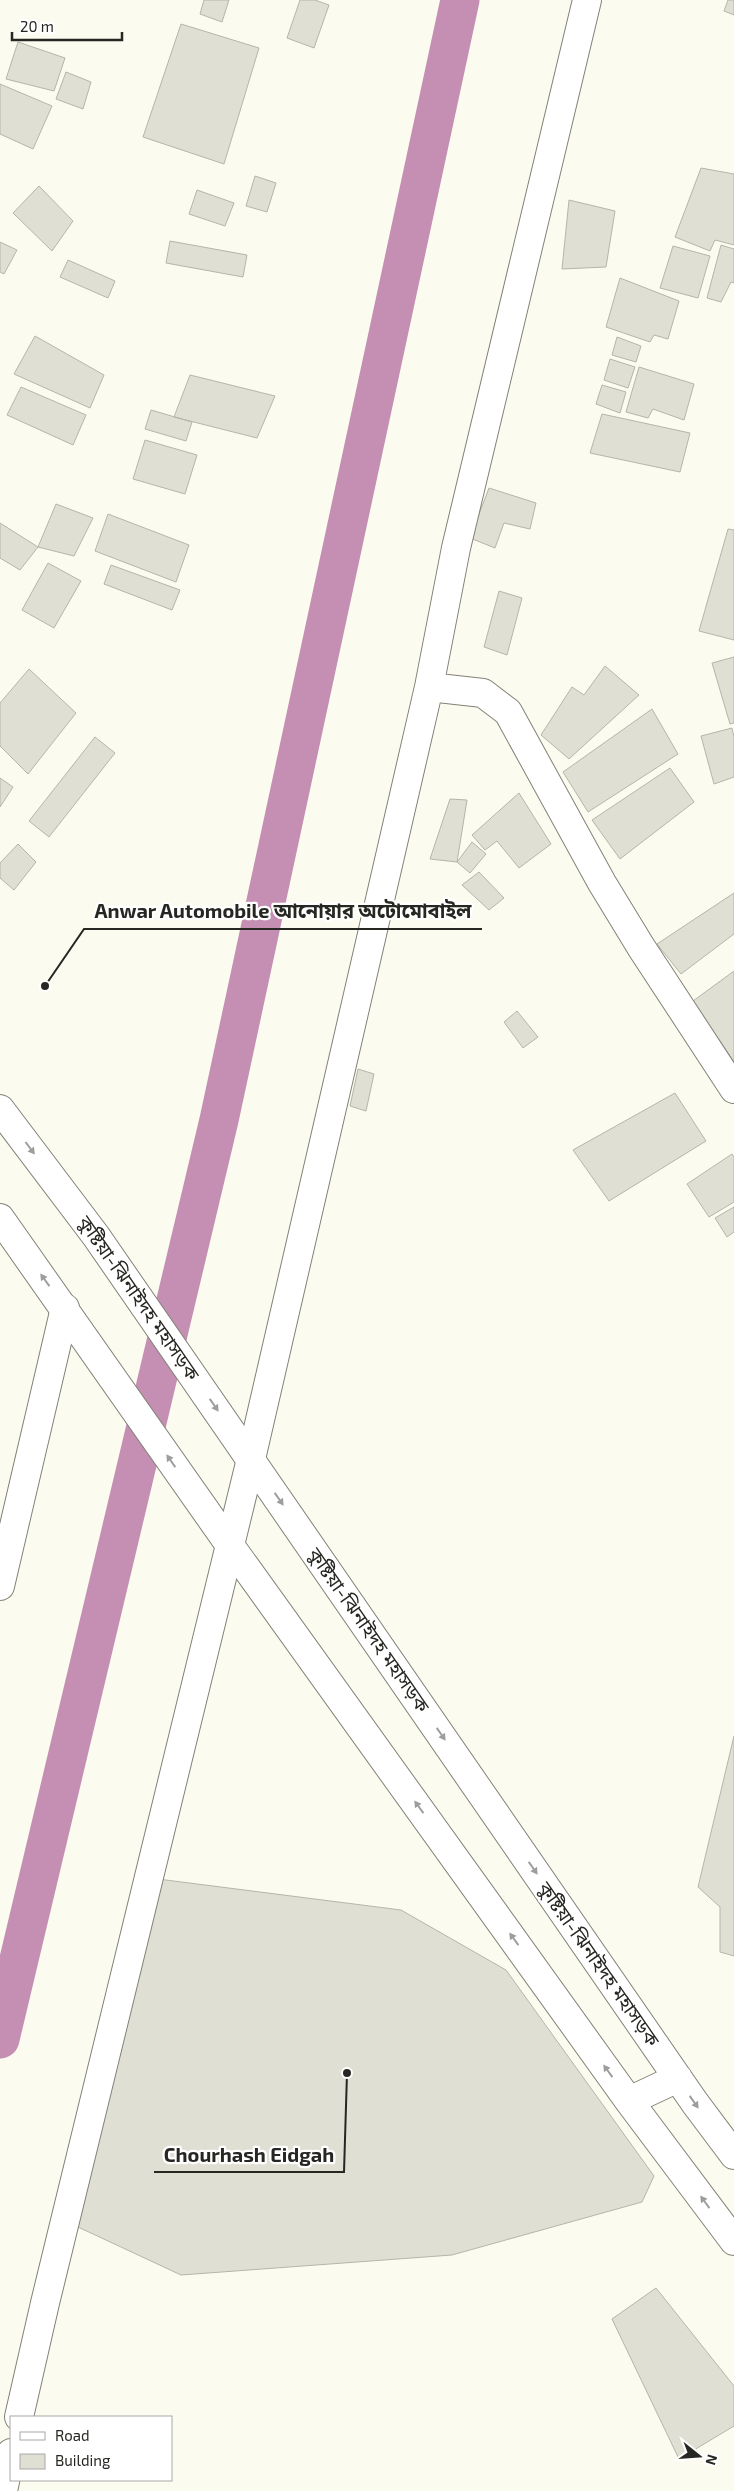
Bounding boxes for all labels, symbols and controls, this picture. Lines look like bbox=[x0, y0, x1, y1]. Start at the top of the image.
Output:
scale bar bbox=[12, 10, 122, 42]
text: 20 m bbox=[20, 17, 54, 35]
callout: Anwar Automobile আনোয়ার অটোমোবাইল bbox=[84, 894, 482, 929]
text: Anwar Automobile আনোয়ার অটোমোবাইল bbox=[94, 898, 472, 922]
one-way arrow bbox=[24, 1141, 35, 1154]
street label: কুষ্টিয়া-ঝিনাইদহ মহাসড়ক bbox=[73, 1210, 205, 1385]
one-way arrow bbox=[40, 1273, 50, 1287]
one-way arrow bbox=[209, 1398, 219, 1412]
one-way arrow bbox=[166, 1454, 176, 1468]
one-way arrow bbox=[274, 1492, 284, 1506]
street label: কুষ্টিয়া-ঝিনাইদহ মহাসড়ক bbox=[303, 1542, 435, 1717]
one-way arrow bbox=[436, 1727, 446, 1740]
one-way arrow bbox=[414, 1801, 424, 1814]
one-way arrow bbox=[528, 1861, 538, 1874]
street label: কুষ্টিয়া-ঝিনাইদহ মহাসড়ক bbox=[533, 1876, 665, 2051]
one-way arrow bbox=[509, 1933, 519, 1946]
one-way arrow bbox=[603, 2065, 613, 2078]
one-way arrow bbox=[689, 2095, 700, 2108]
callout: Chourhash Eidgah bbox=[154, 2137, 344, 2172]
text: Chourhash Eidgah bbox=[164, 2142, 334, 2166]
one-way arrow bbox=[700, 2196, 711, 2209]
legend bbox=[10, 2416, 172, 2481]
text: Road bbox=[55, 2426, 90, 2444]
north arrow bbox=[674, 2431, 724, 2481]
text: Building bbox=[55, 2451, 111, 2469]
text: N bbox=[702, 2453, 722, 2467]

